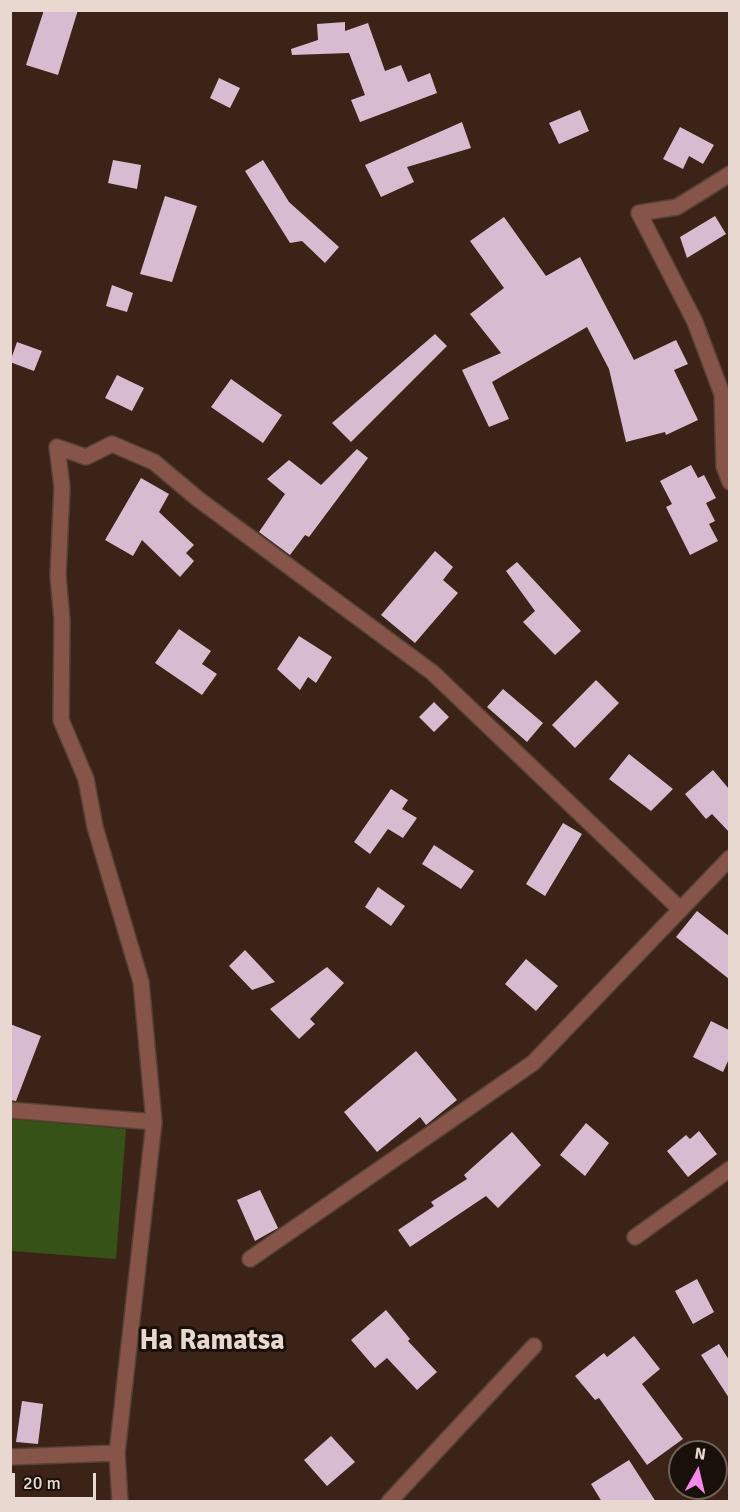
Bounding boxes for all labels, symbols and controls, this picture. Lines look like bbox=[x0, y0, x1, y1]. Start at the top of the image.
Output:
district label: Ha Ramatsa bbox=[139, 1325, 285, 1359]
north arrow bbox=[668, 1440, 728, 1500]
text: N bbox=[693, 1443, 707, 1465]
scale bar bbox=[15, 1461, 99, 1499]
text: 20 m bbox=[23, 1472, 61, 1494]

